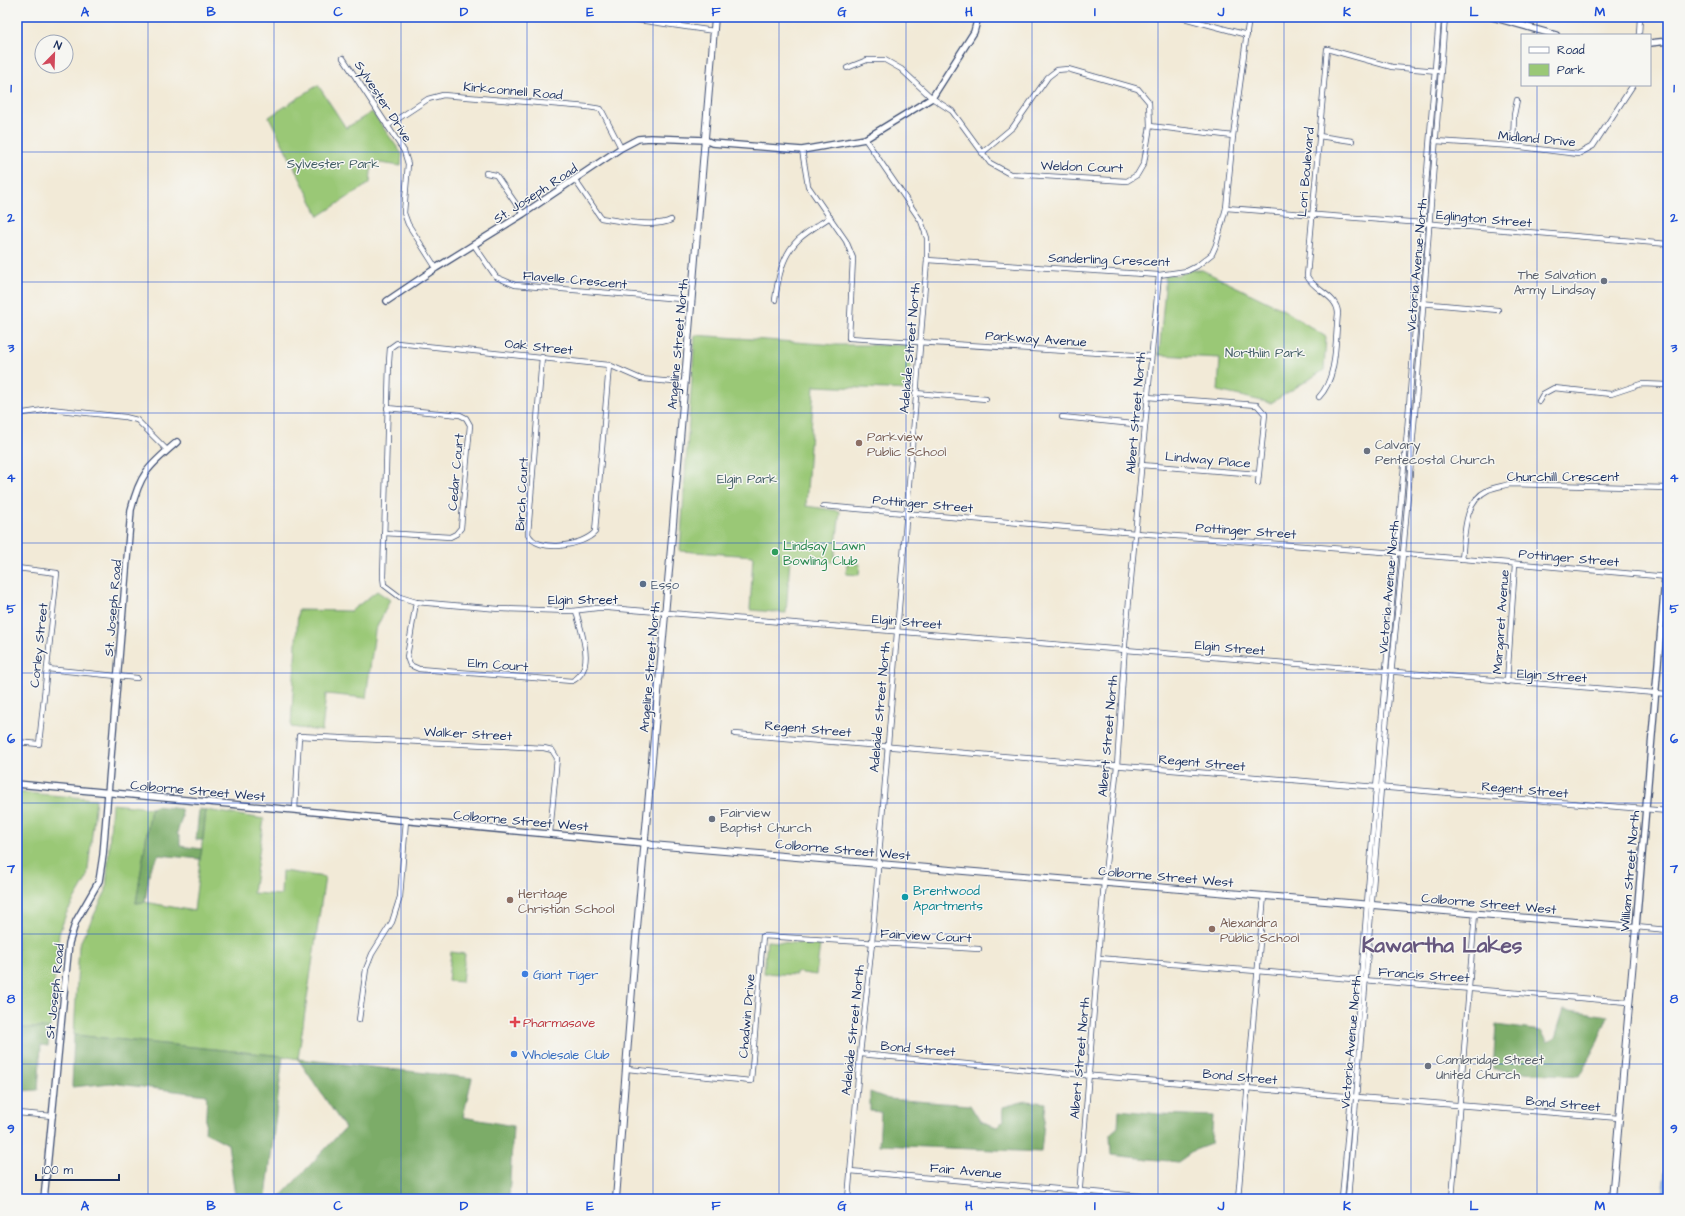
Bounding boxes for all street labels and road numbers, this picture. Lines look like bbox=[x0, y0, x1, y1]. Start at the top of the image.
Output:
street label: Sylvester Drive bbox=[349, 57, 416, 146]
street label: Kirkconnell Road bbox=[462, 78, 564, 104]
street label: Lori Boulevard bbox=[1293, 126, 1319, 218]
street label: Midland Drive bbox=[1497, 127, 1576, 151]
street label: Weldon Court bbox=[1040, 157, 1124, 177]
street label: St. Joseph Road bbox=[490, 160, 581, 228]
street label: Victoria Avenue North bbox=[1402, 197, 1432, 332]
street label: Eglington Street bbox=[1435, 206, 1533, 233]
street label: Sanderling Crescent bbox=[1048, 249, 1171, 272]
street label: Flavelle Crescent bbox=[522, 266, 629, 294]
street label: Angeline Street North bbox=[663, 278, 694, 410]
street label: Adelaide Street North bbox=[895, 281, 925, 414]
street label: Parkway Avenue bbox=[984, 326, 1087, 353]
street label: Oak Street bbox=[504, 334, 575, 360]
street label: Albert Street North bbox=[1122, 351, 1150, 475]
street label: Cedar Court bbox=[444, 432, 468, 511]
street label: Lindway Place bbox=[1164, 447, 1251, 474]
street label: Birch Court bbox=[511, 456, 533, 531]
street label: Churchill Crescent bbox=[1507, 468, 1620, 486]
street label: Pottinger Street bbox=[872, 491, 975, 518]
street label: Pottinger Street bbox=[1195, 519, 1298, 545]
street label: Victoria Avenue North bbox=[1374, 519, 1404, 654]
street label: Pottinger Street bbox=[1518, 545, 1621, 572]
street label: St. Joseph Road bbox=[100, 559, 126, 657]
street label: Margaret Avenue bbox=[1488, 569, 1515, 675]
street label: Elgin Street bbox=[548, 591, 619, 610]
street label: Corley Street bbox=[26, 601, 53, 689]
street label: Angeline Street North bbox=[635, 601, 666, 733]
street label: Elgin Street bbox=[871, 610, 943, 635]
street label: Elgin Street bbox=[1194, 636, 1266, 661]
street label: Adelaide Street North bbox=[865, 640, 895, 773]
street label: Elm Court bbox=[467, 654, 530, 676]
street label: Elgin Street bbox=[1516, 665, 1588, 688]
street label: Albert Street North bbox=[1094, 674, 1122, 798]
street label: Regent Street bbox=[764, 716, 853, 743]
street label: Walker Street bbox=[423, 723, 513, 745]
street label: Regent Street bbox=[1158, 750, 1247, 777]
street label: Colborne Street West bbox=[130, 776, 267, 806]
street label: Regent Street bbox=[1481, 777, 1570, 804]
street label: Colborne Street West bbox=[453, 806, 590, 836]
street label: William Street North bbox=[1616, 809, 1644, 933]
street label: Colborne Street West bbox=[775, 835, 912, 865]
street label: Colborne Street West bbox=[1098, 862, 1235, 892]
street label: Colborne Street West bbox=[1421, 889, 1558, 919]
street label: Fairview Court bbox=[880, 925, 973, 947]
street label: St Joseph Road bbox=[41, 942, 69, 1039]
street label: Adelaide Street North bbox=[837, 963, 869, 1096]
street label: Francis Street bbox=[1378, 963, 1471, 987]
street label: Chadwin Drive bbox=[734, 973, 760, 1059]
street label: Victoria Avenue North bbox=[1336, 974, 1366, 1109]
street label: Albert Street North bbox=[1066, 996, 1094, 1120]
street label: Bond Street bbox=[880, 1037, 957, 1061]
street label: Bond Street bbox=[1202, 1065, 1279, 1089]
street label: Bond Street bbox=[1525, 1092, 1602, 1116]
street label: Fair Avenue bbox=[929, 1159, 1003, 1183]

